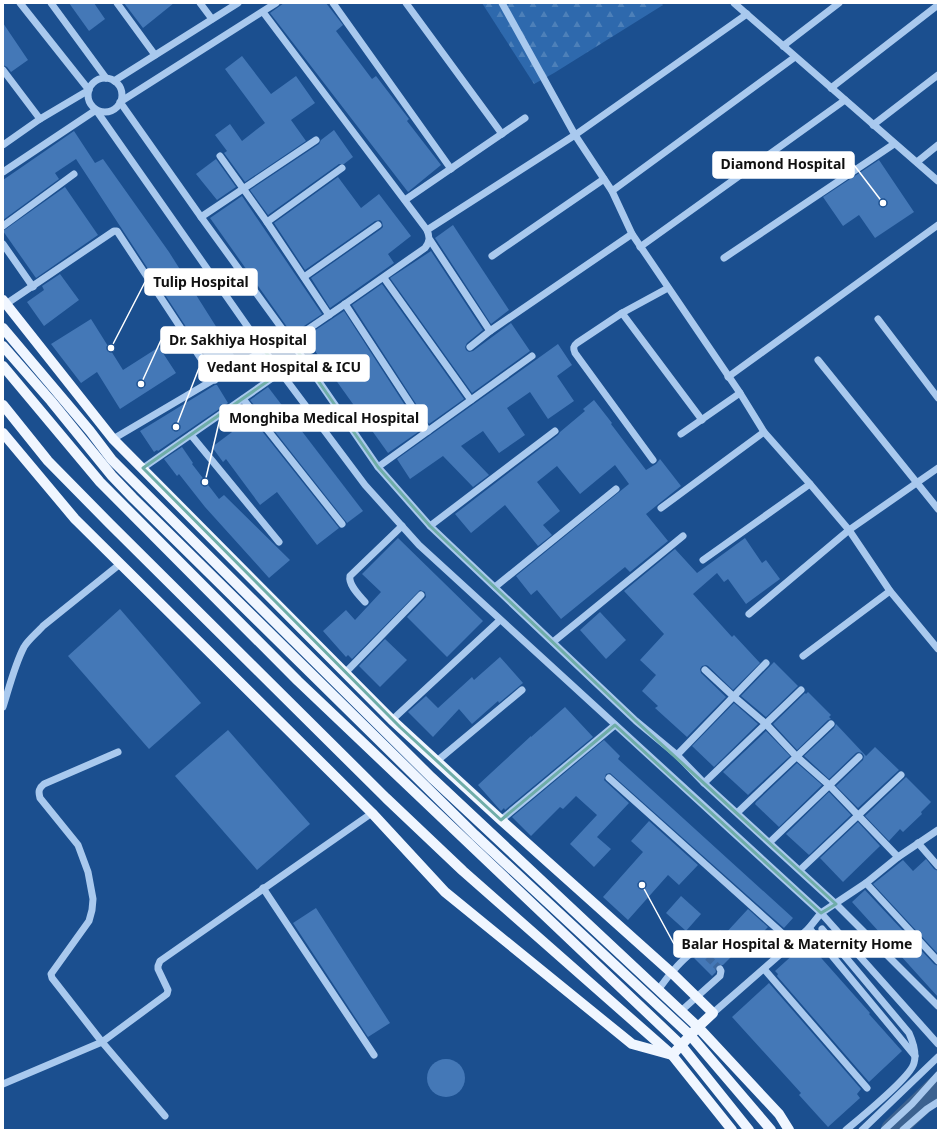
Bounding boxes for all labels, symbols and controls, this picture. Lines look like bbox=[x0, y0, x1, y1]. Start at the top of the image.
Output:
callout: Diamond Hospital bbox=[713, 152, 854, 178]
text: Diamond Hospital bbox=[721, 154, 845, 173]
callout: Tulip Hospital bbox=[145, 269, 257, 295]
text: Tulip Hospital bbox=[153, 272, 249, 291]
callout: Dr. Sakhiya Hospital bbox=[161, 327, 315, 353]
text: Dr. Sakhiya Hospital bbox=[169, 330, 307, 349]
callout: Vedant Hospital & ICU bbox=[199, 355, 369, 381]
text: Vedant Hospital & ICU bbox=[207, 357, 361, 376]
callout: Monghiba Medical Hospital bbox=[220, 405, 427, 431]
text: Monghiba Medical Hospital bbox=[229, 408, 419, 427]
callout: Balar Hospital & Maternity Home bbox=[674, 931, 921, 957]
text: Balar Hospital & Maternity Home bbox=[682, 934, 912, 953]

